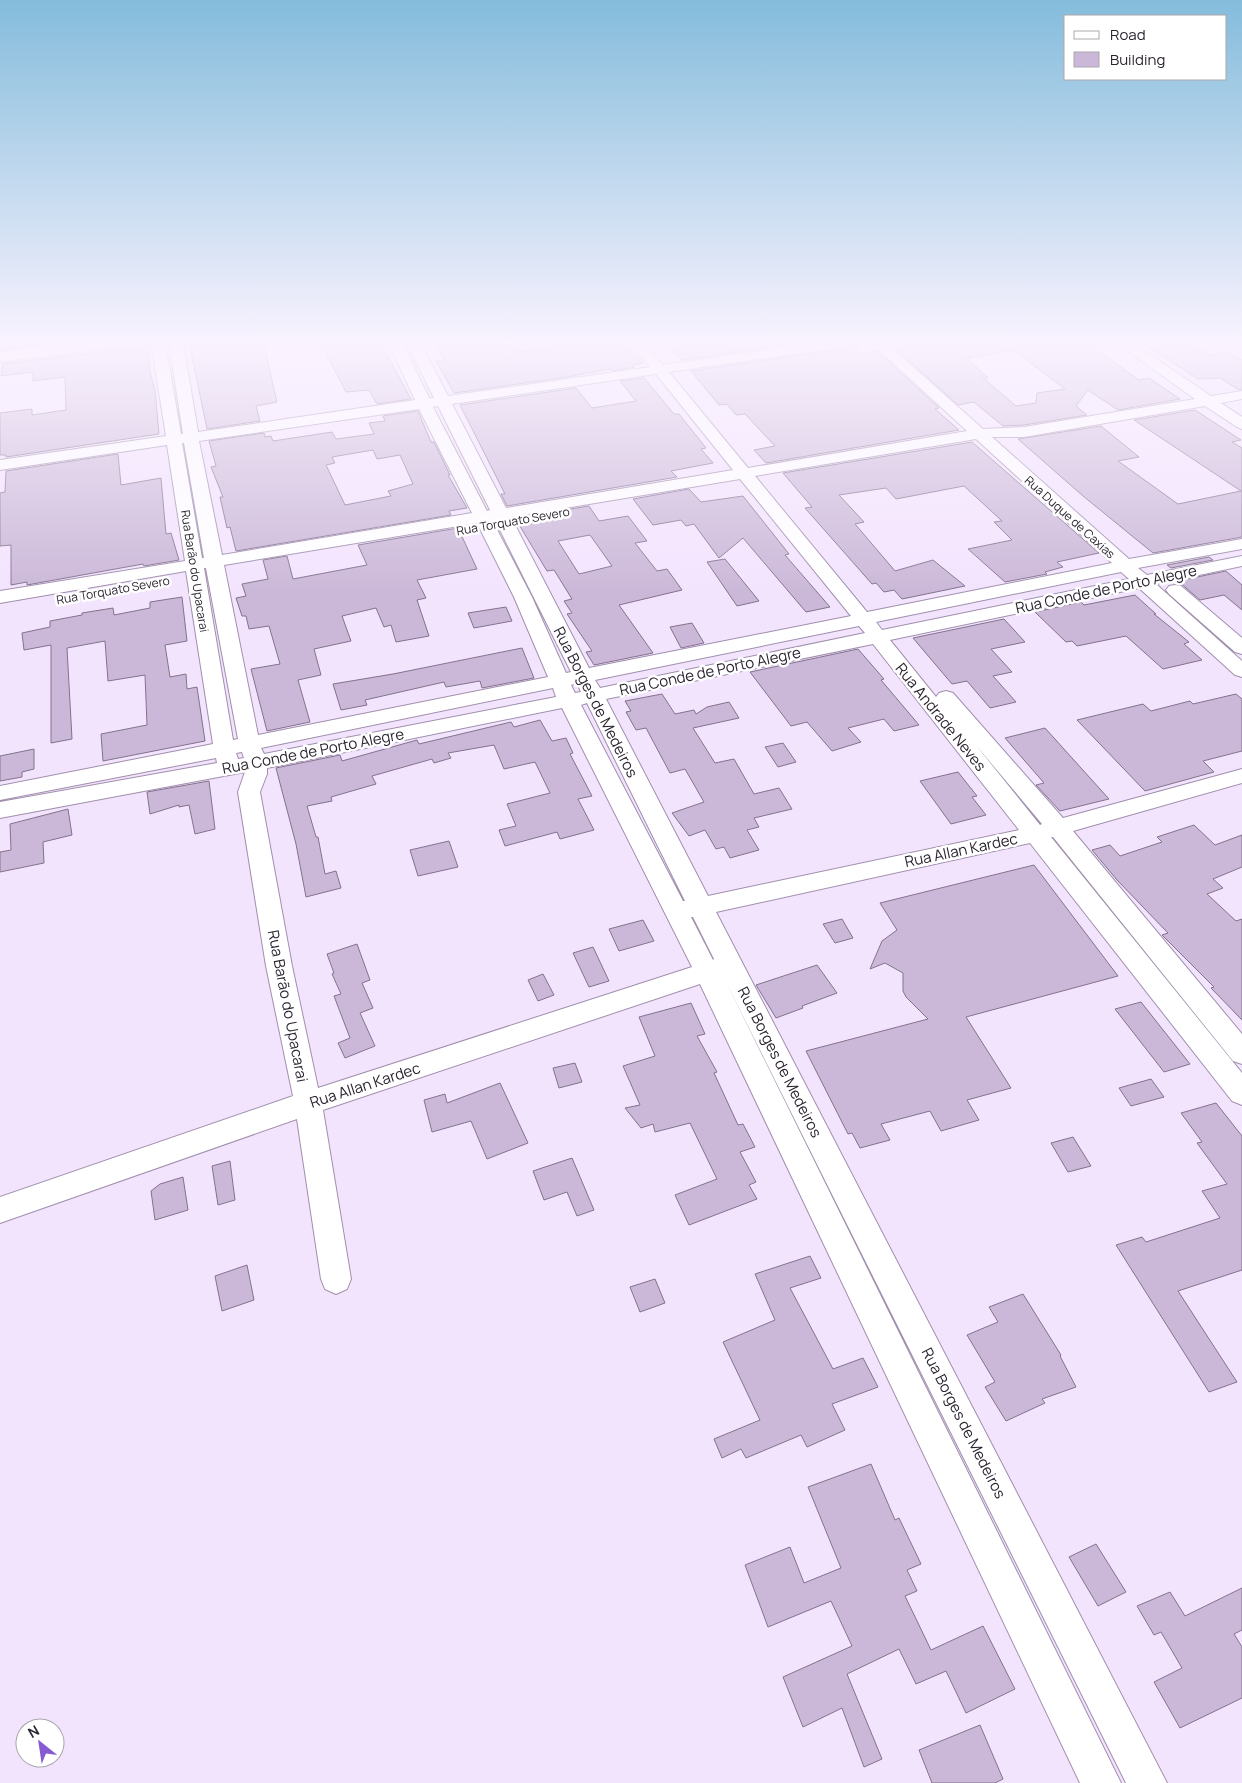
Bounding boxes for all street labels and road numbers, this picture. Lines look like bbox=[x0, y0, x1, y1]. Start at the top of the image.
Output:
street label: Rua Duque de Caxias bbox=[1021, 472, 1119, 562]
street label: Rua Torquato Severo bbox=[455, 503, 571, 539]
street label: Rua Barão do Upacarai bbox=[177, 509, 213, 633]
street label: Rua Conde de Porto Alegre bbox=[1013, 559, 1199, 619]
street label: Rua Torquato Severo bbox=[55, 572, 171, 608]
street label: Rua Borges de Medeiros bbox=[549, 623, 643, 781]
street label: Rua Conde de Porto Alegre bbox=[617, 641, 803, 701]
street label: Rua Andrade Neves bbox=[891, 658, 991, 776]
street label: Rua Conde de Porto Alegre bbox=[220, 723, 406, 779]
street label: Rua Allan Kardec bbox=[903, 828, 1019, 872]
street label: Rua Barão do Upacarai bbox=[263, 928, 313, 1084]
street label: Rua Borges de Medeiros bbox=[733, 983, 827, 1141]
street label: Rua Allan Kardec bbox=[307, 1057, 423, 1113]
street label: Rua Borges de Medeiros bbox=[917, 1344, 1011, 1502]

